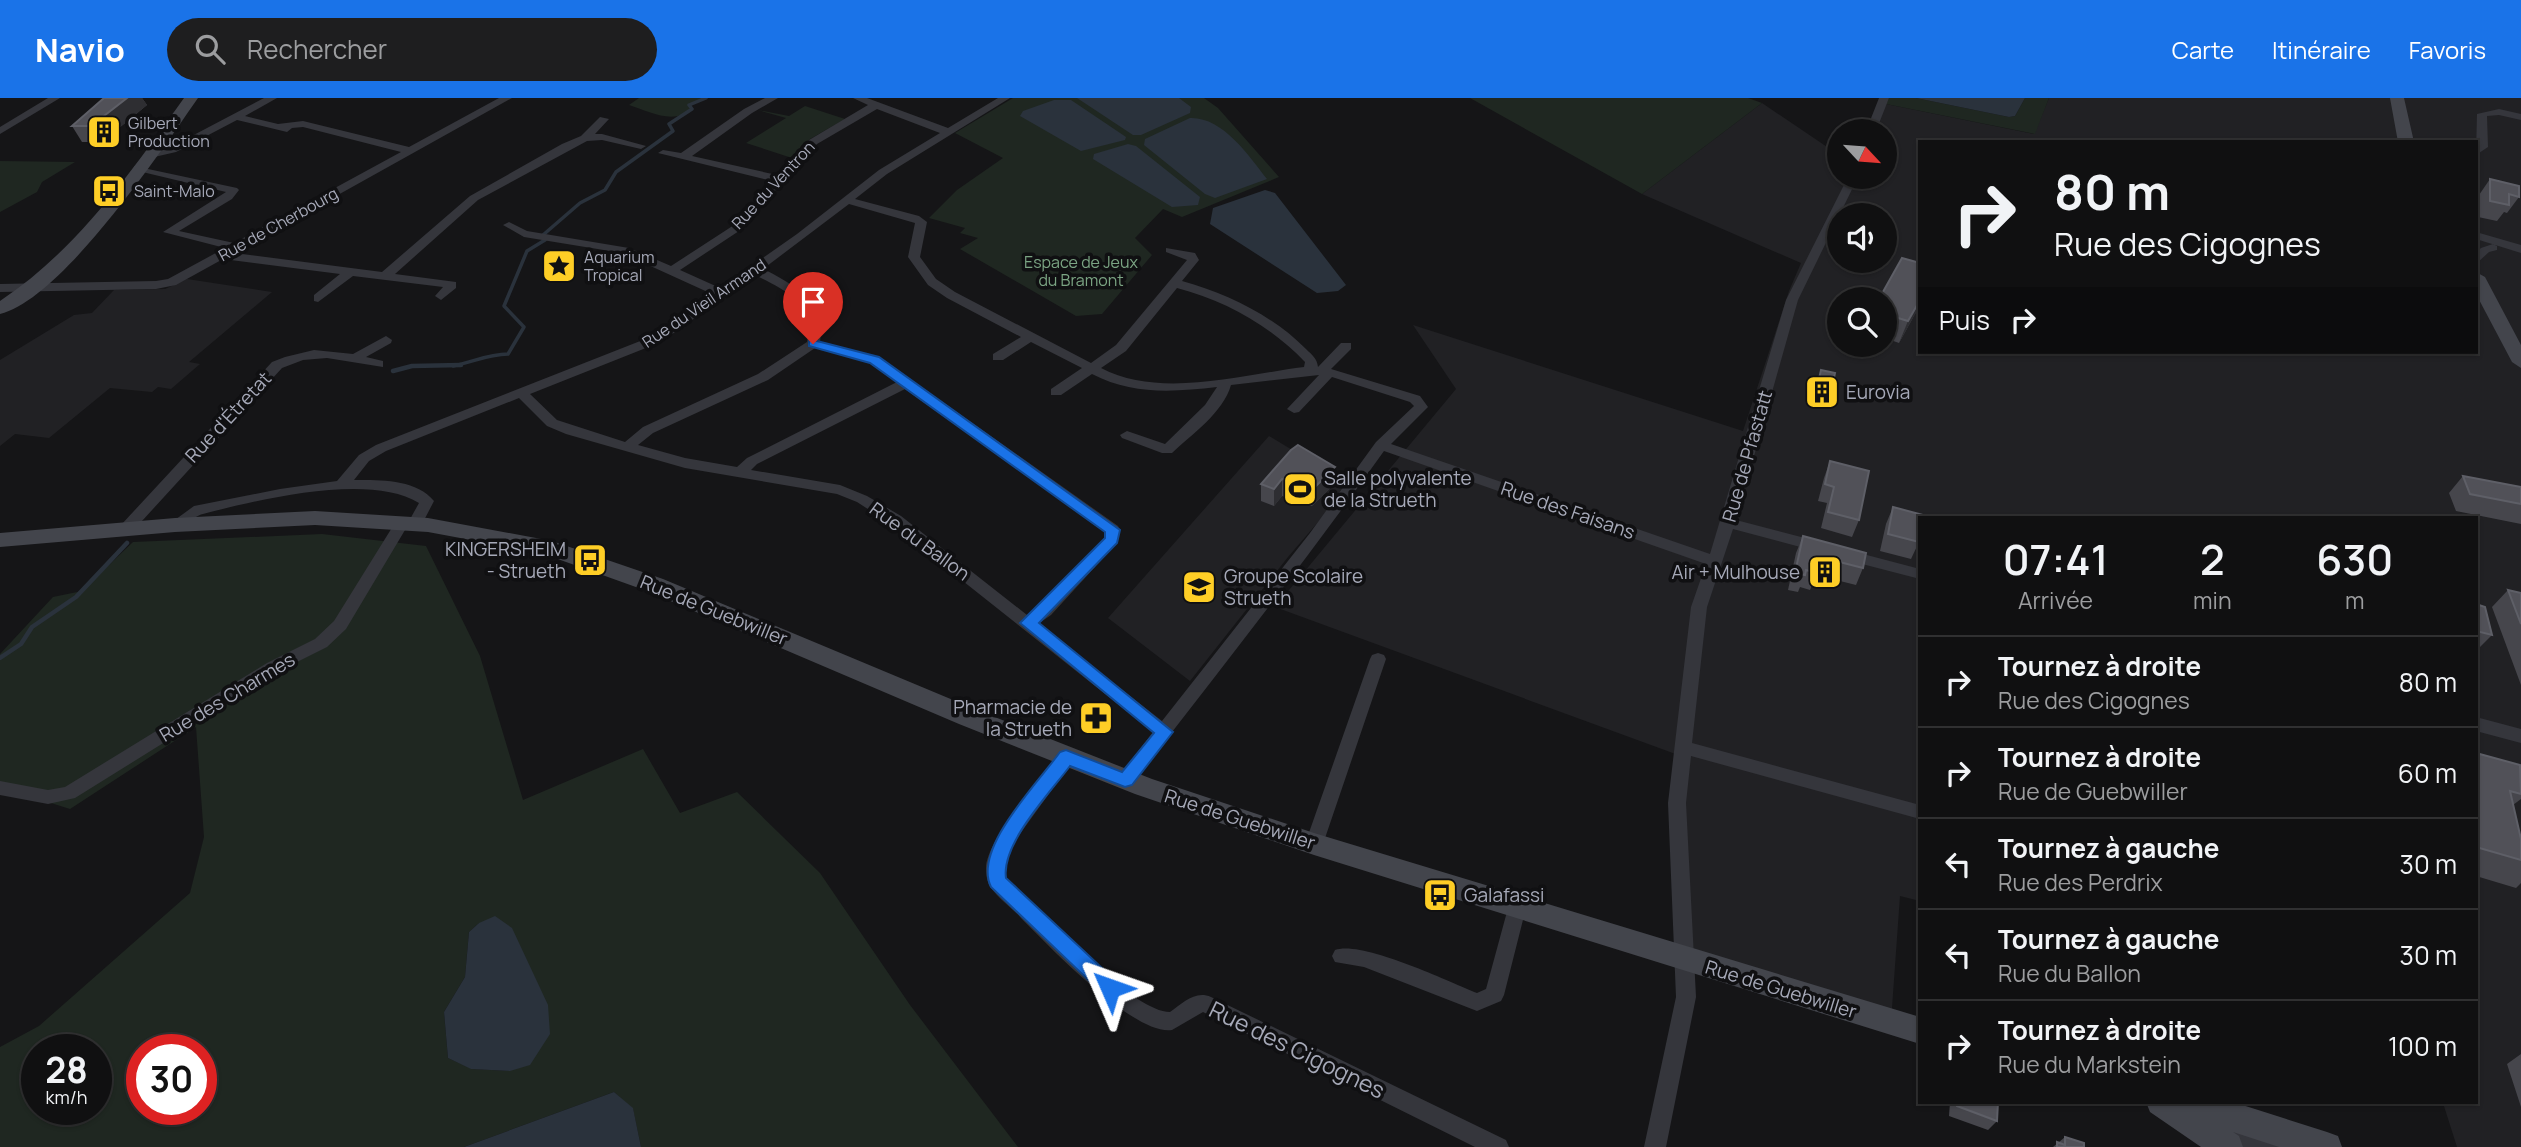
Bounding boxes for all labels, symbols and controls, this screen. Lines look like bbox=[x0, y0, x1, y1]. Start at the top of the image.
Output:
search box bbox=[167, 18, 657, 81]
text: Navio bbox=[35, 27, 125, 72]
icon: search bbox=[191, 30, 229, 68]
text: Rechercher bbox=[247, 31, 387, 67]
text: Carte bbox=[2172, 33, 2234, 66]
text: Itinéraire bbox=[2272, 33, 2371, 66]
text: Favoris bbox=[2409, 33, 2486, 66]
place label: Gilbert Production bbox=[128, 112, 210, 152]
building icon: Gilbert Production bbox=[85, 113, 123, 151]
north arrow bbox=[1827, 119, 1897, 189]
map controls bbox=[1827, 119, 1897, 357]
street label: Rue du Ventron bbox=[727, 136, 819, 234]
text: 80 m bbox=[2054, 158, 2170, 225]
icon: right bbox=[1939, 168, 2030, 259]
bus stop icon: Saint-Malo bbox=[90, 172, 128, 210]
place label: Saint-Malo bbox=[134, 180, 215, 202]
street label: Rue de Cherbourg bbox=[214, 182, 342, 266]
button: sound bbox=[1827, 203, 1897, 273]
text: Rue des Cigognes bbox=[2054, 222, 2321, 266]
place label: Aquarium Tropical bbox=[584, 246, 655, 286]
place icon: Aquarium Tropical bbox=[540, 247, 578, 285]
park label: Espace de Jeux du Bramont bbox=[1024, 251, 1138, 291]
street label: Rue du Vieil Armand bbox=[638, 253, 770, 353]
pin bbox=[783, 272, 843, 344]
icon: arrive bbox=[794, 283, 832, 321]
button: search bbox=[1827, 287, 1897, 357]
icon: right bbox=[2004, 301, 2042, 339]
text: Puis bbox=[1939, 302, 1990, 338]
street label: Rue d'Étretat bbox=[179, 366, 277, 468]
building icon: Eurovia bbox=[1803, 373, 1841, 411]
place label: Eurovia bbox=[1846, 379, 1910, 405]
street label: Rue de Pfastatt bbox=[1716, 387, 1778, 525]
place label: Salle polyvalente de la Strueth bbox=[1324, 465, 1472, 513]
sports icon: Salle polyvalente de la Strueth bbox=[1281, 470, 1319, 508]
street label: Rue des Faisans bbox=[1497, 475, 1639, 545]
street label: Rue du Ballon bbox=[865, 496, 975, 586]
text: 07:41 bbox=[2003, 530, 2108, 588]
text: 2 bbox=[2200, 530, 2225, 588]
text: 630 bbox=[2316, 530, 2393, 588]
place label: KINGERSHEIM - Strueth bbox=[445, 536, 566, 584]
bus stop icon: KINGERSHEIM - Strueth bbox=[571, 541, 609, 579]
building icon: Air + Mulhouse bbox=[1806, 553, 1844, 591]
place label: Air + Mulhouse bbox=[1672, 559, 1800, 585]
place label: Groupe Scolaire Strueth bbox=[1224, 563, 1363, 611]
school or university icon: Groupe Scolaire Strueth bbox=[1180, 568, 1218, 606]
street label: Rue de Guebwiller bbox=[636, 569, 792, 651]
text: Arrivée bbox=[2018, 584, 2093, 616]
text: min bbox=[2193, 584, 2232, 616]
text: m bbox=[2345, 584, 2365, 616]
street label: Rue des Charmes bbox=[154, 646, 300, 748]
text: Tournez à droite bbox=[1998, 648, 2201, 684]
icon: right bbox=[1939, 663, 1977, 701]
text: 80 m bbox=[2399, 664, 2457, 700]
text: Rue des Cigognes bbox=[1998, 684, 2190, 716]
place label: Pharmacie de la Strueth bbox=[953, 694, 1072, 742]
pharmacy icon: Pharmacie de la Strueth bbox=[1077, 699, 1115, 737]
text: Tournez à droite bbox=[1998, 739, 2201, 775]
icon: right bbox=[1939, 754, 1977, 792]
text: 60 m bbox=[2398, 755, 2457, 791]
text: Rue de Guebwiller bbox=[1998, 775, 2188, 807]
street label: Rue de Guebwiller bbox=[1161, 782, 1319, 856]
text: Tournez à gauche bbox=[1998, 830, 2219, 866]
icon: left bbox=[1939, 845, 1977, 883]
text: 30 m bbox=[2400, 846, 2457, 882]
text: Rue des Perdrix bbox=[1998, 866, 2163, 898]
bus stop icon: Galafassi bbox=[1421, 876, 1459, 914]
place label: Galafassi bbox=[1464, 882, 1544, 908]
text: Tournez à gauche bbox=[1998, 921, 2219, 957]
icon: left bbox=[1939, 936, 1977, 974]
text: 30 m bbox=[2400, 937, 2457, 973]
position arrow bbox=[1073, 951, 1147, 1025]
street label: Rue de Guebwiller bbox=[1702, 954, 1860, 1024]
text: Rue du Ballon bbox=[1998, 957, 2141, 989]
street label: Rue des Cigognes bbox=[1204, 993, 1391, 1106]
text: Tournez à droite bbox=[1998, 1012, 2201, 1048]
icon: right bbox=[1939, 1027, 1977, 1065]
text: 100 m bbox=[2388, 1028, 2457, 1064]
speed limit sign: 30 bbox=[126, 1034, 217, 1125]
text: 28 bbox=[45, 1046, 88, 1094]
text: Rue du Markstein bbox=[1998, 1048, 2181, 1080]
text: km/h bbox=[46, 1085, 87, 1109]

